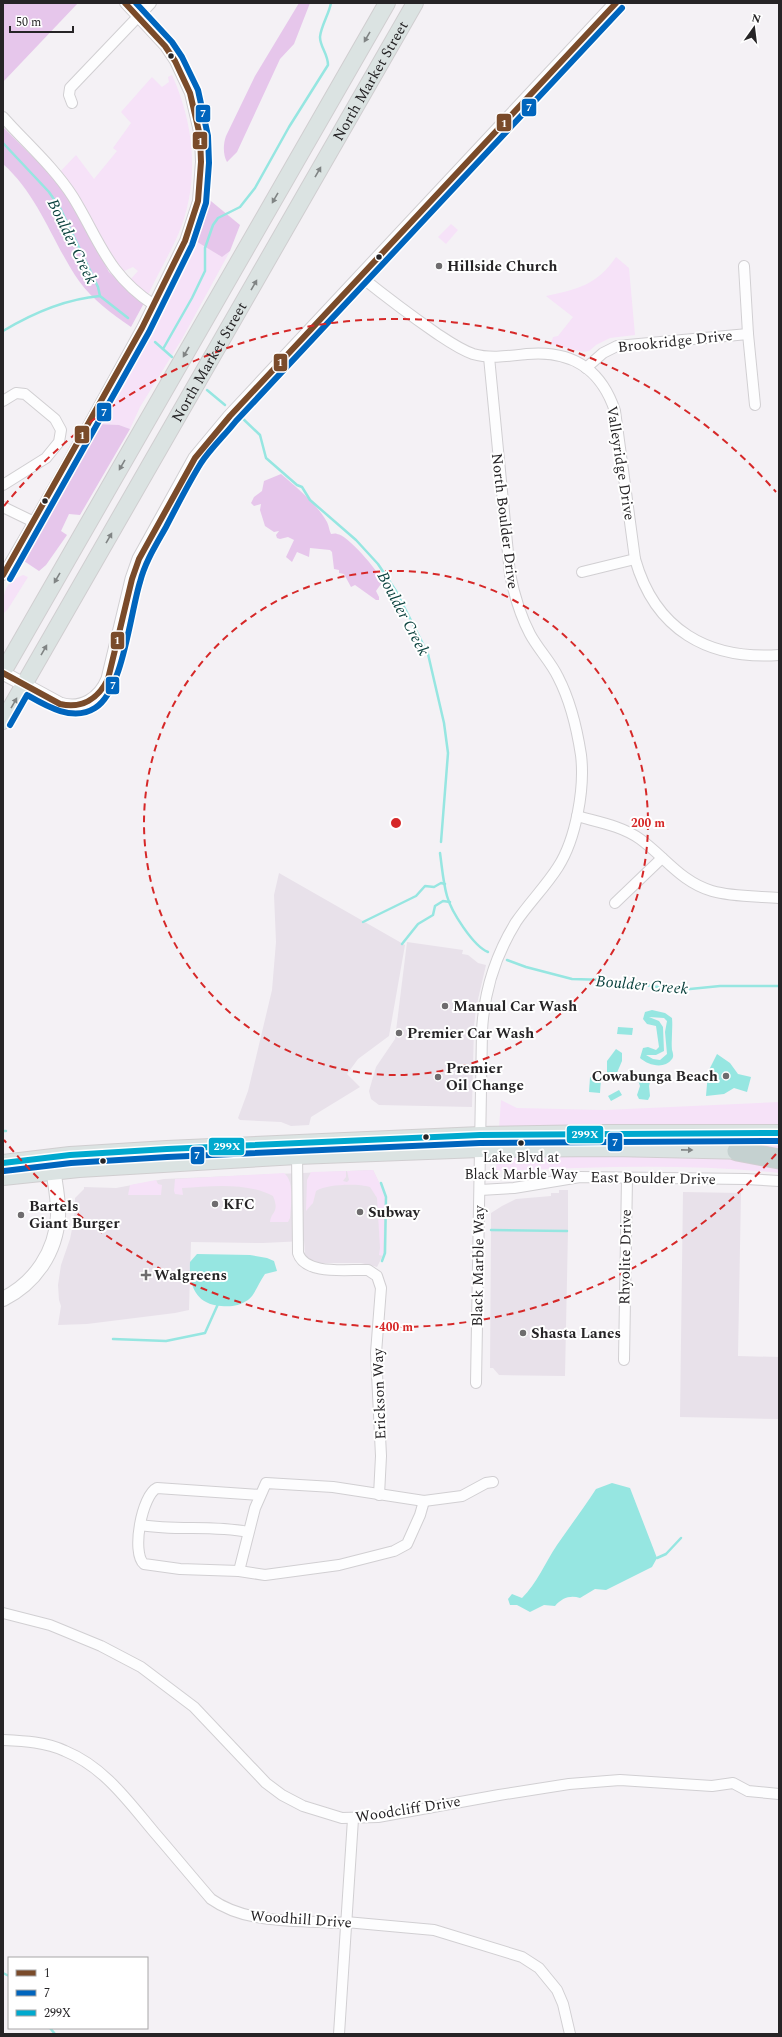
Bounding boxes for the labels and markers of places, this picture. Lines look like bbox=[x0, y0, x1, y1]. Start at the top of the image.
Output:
unlabelled marker bbox=[166, 51, 176, 61]
unlabelled marker bbox=[374, 252, 384, 262]
place label: Hillside Church bbox=[447, 255, 557, 278]
marker: Hillside Church bbox=[434, 261, 444, 271]
unlabelled marker bbox=[40, 496, 50, 506]
centre of rings bbox=[389, 816, 403, 830]
place label: Manual Car Wash bbox=[453, 995, 577, 1018]
marker: Manual Car Wash bbox=[440, 1001, 450, 1011]
place label: Premier Car Wash bbox=[407, 1022, 534, 1045]
marker: Premier Car Wash bbox=[394, 1028, 404, 1038]
place label: Premier Oil Change bbox=[446, 1057, 524, 1097]
place label: Cowabunga Beach bbox=[592, 1065, 718, 1088]
marker: Cowabunga Beach bbox=[721, 1071, 731, 1081]
marker: Premier Oil Change bbox=[433, 1072, 443, 1082]
unlabelled marker bbox=[421, 1132, 431, 1142]
marker: Lake Blvd at Black Marble Way bbox=[516, 1138, 526, 1148]
place label: Lake Blvd at Black Marble Way bbox=[464, 1147, 579, 1185]
unlabelled marker bbox=[98, 1156, 108, 1166]
place label: KFC bbox=[223, 1193, 255, 1216]
place label: Bartels Giant Burger bbox=[29, 1195, 120, 1235]
marker: KFC bbox=[210, 1199, 220, 1209]
place label: Subway bbox=[368, 1201, 421, 1224]
marker: Subway bbox=[355, 1207, 365, 1217]
marker: Bartels Giant Burger bbox=[16, 1210, 26, 1220]
place label: Walgreens bbox=[154, 1264, 227, 1287]
marker: Walgreens bbox=[141, 1270, 151, 1280]
place label: Shasta Lanes bbox=[531, 1322, 621, 1345]
marker: Shasta Lanes bbox=[518, 1328, 528, 1338]

